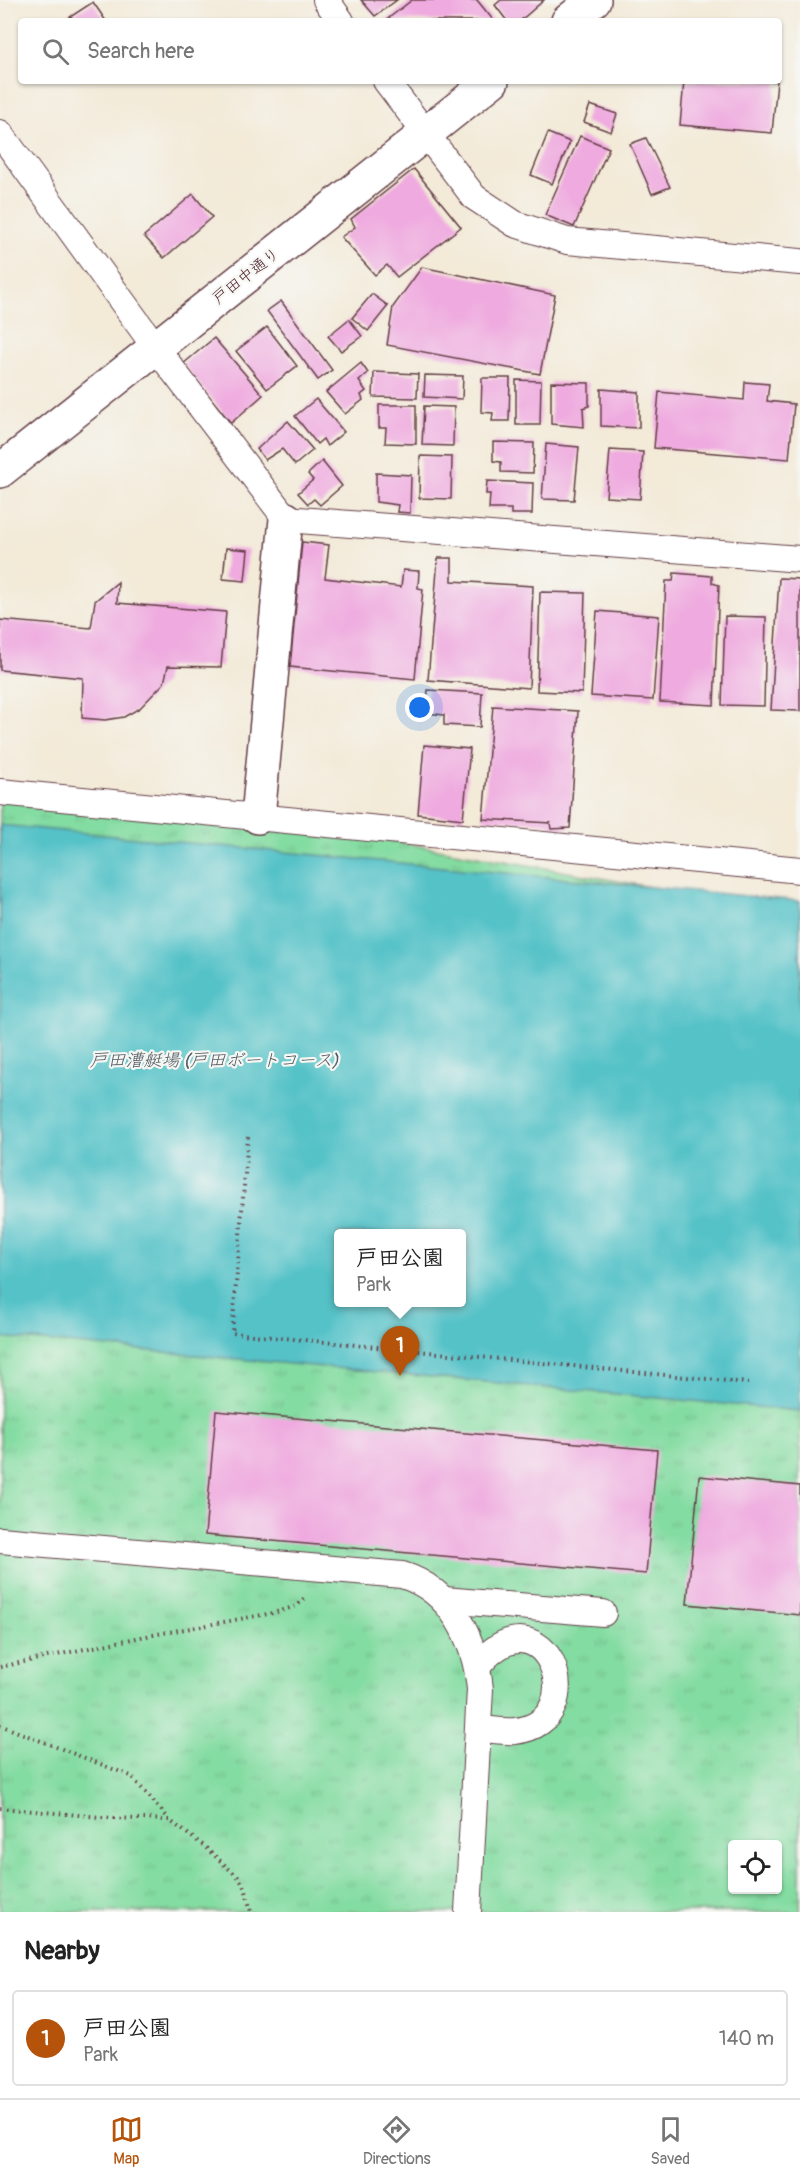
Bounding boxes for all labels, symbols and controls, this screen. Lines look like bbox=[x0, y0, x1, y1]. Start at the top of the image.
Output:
search box bbox=[18, 18, 782, 84]
icon: search bbox=[39, 35, 72, 68]
text: Search here bbox=[87, 37, 194, 65]
street label: 戸田中通り bbox=[208, 243, 284, 309]
your location bbox=[405, 693, 434, 722]
water label: 戸田漕艇場 (戸田ボートコース) bbox=[90, 1049, 338, 1072]
popup bbox=[334, 1229, 466, 1307]
text: 戸田公園 bbox=[356, 1244, 444, 1272]
text: Park bbox=[356, 1272, 391, 1297]
pin: 1 bbox=[380, 1326, 420, 1376]
map controls bbox=[728, 1840, 782, 1894]
button: locate bbox=[728, 1840, 782, 1894]
text: Nearby bbox=[24, 1935, 100, 1967]
text: 戸田公園 bbox=[83, 2014, 171, 2042]
text: 1 bbox=[42, 2026, 49, 2051]
text: 140 m bbox=[719, 2026, 774, 2051]
text: Park bbox=[83, 2042, 118, 2067]
tab: Map bbox=[110, 2113, 143, 2169]
tab: Directions bbox=[363, 2113, 431, 2169]
tab: Saved bbox=[650, 2113, 690, 2169]

